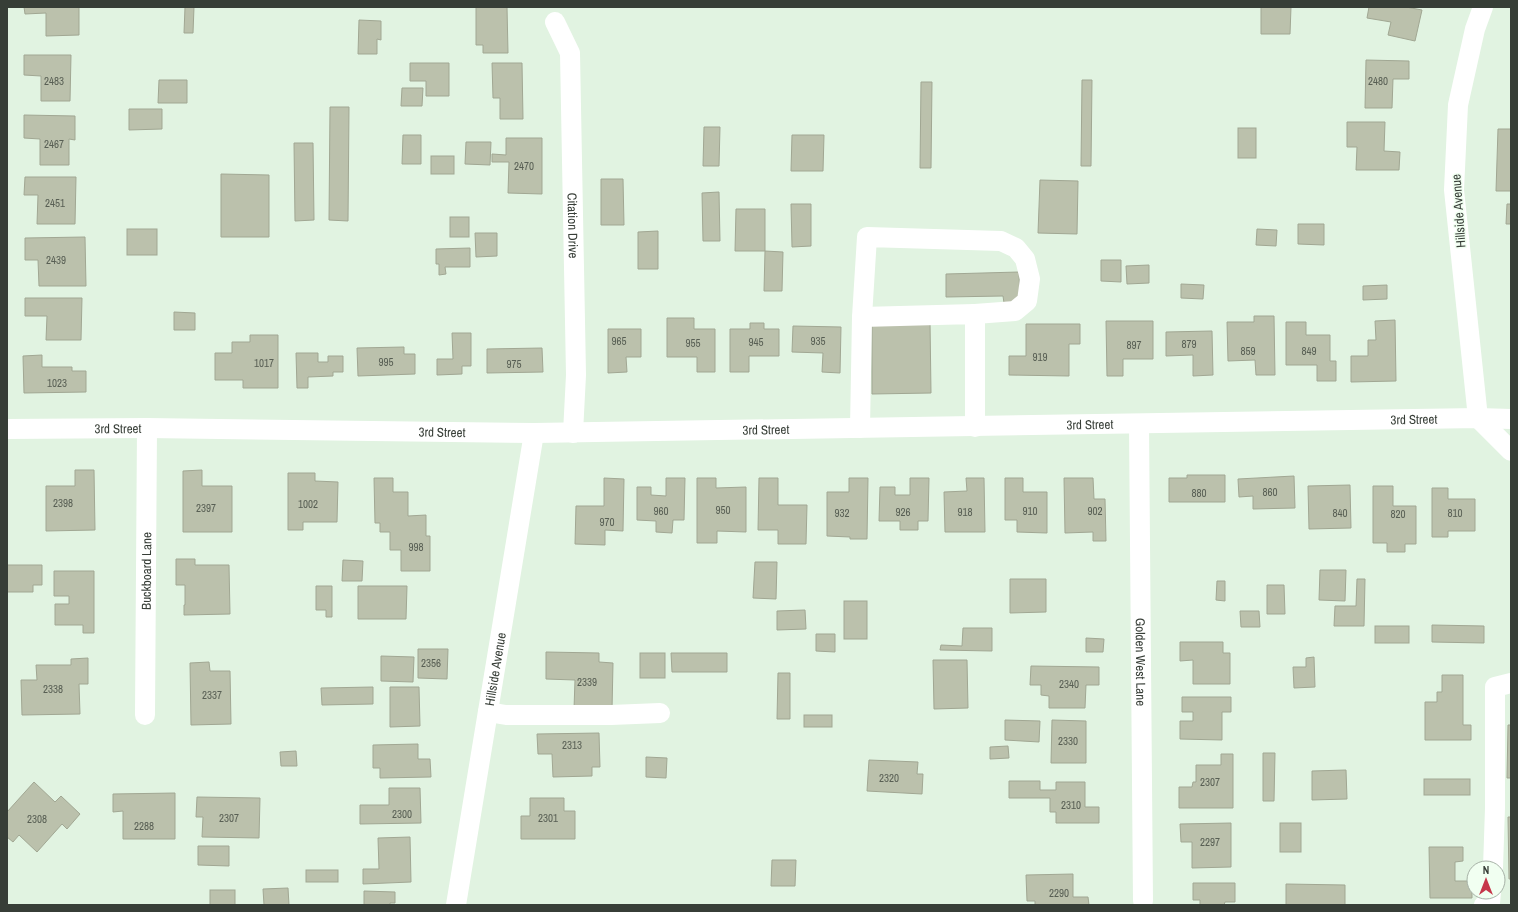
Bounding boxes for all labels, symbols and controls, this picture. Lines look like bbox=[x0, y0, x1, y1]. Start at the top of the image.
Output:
house number: 2483 bbox=[44, 74, 64, 88]
house number: 2480 bbox=[1368, 74, 1388, 88]
house number: 2467 bbox=[44, 137, 64, 151]
house number: 2470 bbox=[514, 159, 534, 173]
street label: Hillside Avenue bbox=[1447, 173, 1470, 248]
street label: Citation Drive bbox=[564, 192, 582, 259]
house number: 2451 bbox=[45, 196, 65, 210]
house number: 2439 bbox=[46, 253, 66, 267]
house number: 965 bbox=[611, 334, 627, 348]
house number: 935 bbox=[810, 334, 826, 348]
house number: 945 bbox=[748, 335, 764, 349]
house number: 955 bbox=[685, 336, 701, 350]
house number: 879 bbox=[1181, 337, 1197, 351]
house number: 897 bbox=[1126, 338, 1142, 352]
house number: 859 bbox=[1240, 344, 1256, 358]
house number: 849 bbox=[1301, 344, 1317, 358]
house number: 919 bbox=[1032, 350, 1048, 364]
house number: 995 bbox=[378, 355, 394, 369]
house number: 1017 bbox=[254, 356, 274, 370]
house number: 975 bbox=[506, 357, 522, 371]
house number: 1023 bbox=[47, 376, 67, 390]
street label: 3rd Street bbox=[1390, 411, 1437, 428]
street label: 3rd Street bbox=[1066, 416, 1114, 434]
street label: 3rd Street bbox=[94, 420, 142, 437]
street label: 3rd Street bbox=[742, 421, 790, 439]
street label: 3rd Street bbox=[418, 424, 466, 441]
house number: 860 bbox=[1262, 485, 1278, 499]
house number: 880 bbox=[1191, 486, 1207, 500]
house number: 2398 bbox=[53, 496, 73, 510]
house number: 1002 bbox=[298, 497, 318, 511]
house number: 2397 bbox=[196, 501, 216, 515]
house number: 950 bbox=[715, 503, 731, 517]
house number: 960 bbox=[653, 504, 669, 518]
house number: 910 bbox=[1022, 504, 1038, 518]
house number: 902 bbox=[1087, 504, 1103, 518]
house number: 926 bbox=[895, 505, 911, 519]
house number: 918 bbox=[957, 505, 973, 519]
house number: 932 bbox=[834, 506, 850, 520]
house number: 840 bbox=[1332, 506, 1348, 520]
house number: 810 bbox=[1447, 506, 1463, 520]
house number: 820 bbox=[1390, 507, 1406, 521]
house number: 970 bbox=[599, 515, 615, 529]
street label: Buckboard Lane bbox=[138, 532, 155, 610]
house number: 998 bbox=[408, 540, 424, 554]
street label: Golden West Lane bbox=[1132, 618, 1149, 706]
street label: Hillside Avenue bbox=[481, 631, 510, 707]
house number: 2356 bbox=[421, 656, 441, 670]
house number: 2339 bbox=[577, 675, 597, 689]
house number: 2340 bbox=[1059, 677, 1079, 691]
house number: 2338 bbox=[43, 682, 63, 696]
house number: 2337 bbox=[202, 688, 222, 702]
house number: 2330 bbox=[1058, 734, 1078, 748]
house number: 2313 bbox=[562, 738, 582, 752]
house number: 2320 bbox=[879, 771, 899, 785]
house number: 2307 bbox=[1200, 775, 1220, 789]
house number: 2310 bbox=[1061, 798, 1081, 812]
house number: 2300 bbox=[392, 807, 412, 821]
house number: 2307 bbox=[219, 811, 239, 825]
house number: 2301 bbox=[538, 811, 558, 825]
house number: 2308 bbox=[27, 812, 47, 826]
house number: 2288 bbox=[134, 819, 154, 833]
house number: 2297 bbox=[1200, 835, 1220, 849]
north arrow bbox=[1466, 860, 1506, 900]
text: N bbox=[1483, 863, 1489, 877]
house number: 2290 bbox=[1049, 886, 1069, 900]

